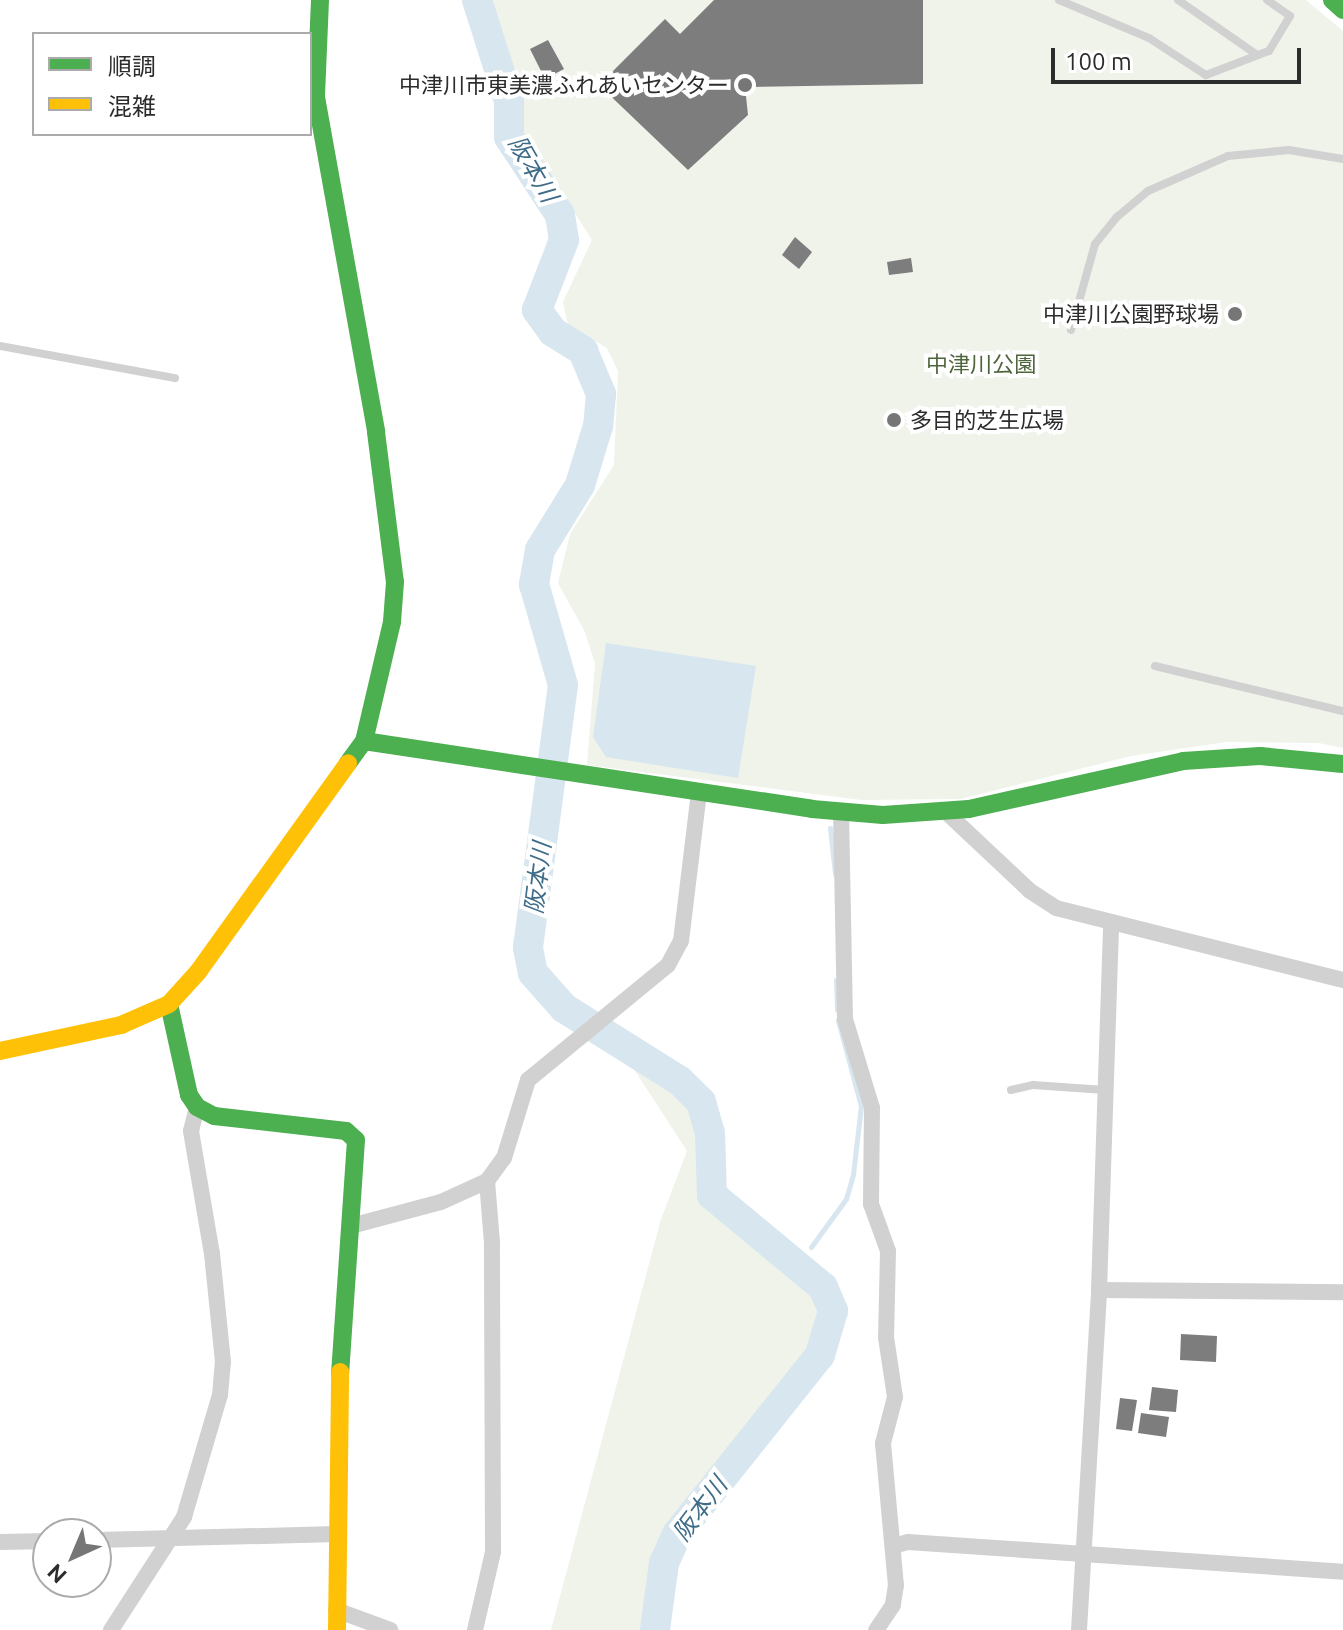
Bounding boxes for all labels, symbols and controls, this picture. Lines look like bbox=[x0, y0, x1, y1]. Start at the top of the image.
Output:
legend bbox=[32, 32, 312, 136]
scale bar bbox=[1055, 32, 1305, 82]
text: 100 m bbox=[1065, 48, 1132, 75]
text: 順調 bbox=[108, 53, 156, 80]
place label: 中津川市東美濃ふれあいセンター bbox=[399, 72, 729, 98]
marker: 中津川市東美濃ふれあいセンター bbox=[736, 76, 754, 94]
text: 混雑 bbox=[108, 93, 156, 120]
water label: 阪本川 bbox=[503, 131, 563, 207]
place label: 中津川公園野球場 bbox=[1043, 301, 1219, 327]
marker: 中津川公園野球場 bbox=[1226, 305, 1244, 323]
park label: 中津川公園 bbox=[926, 351, 1036, 377]
place label: 多目的芝生広場 bbox=[910, 407, 1064, 433]
marker: 多目的芝生広場 bbox=[885, 411, 903, 429]
water label: 阪本川 bbox=[519, 841, 557, 915]
water label: 阪本川 bbox=[667, 1472, 733, 1546]
north arrow bbox=[32, 1518, 112, 1598]
text: N bbox=[42, 1559, 71, 1589]

